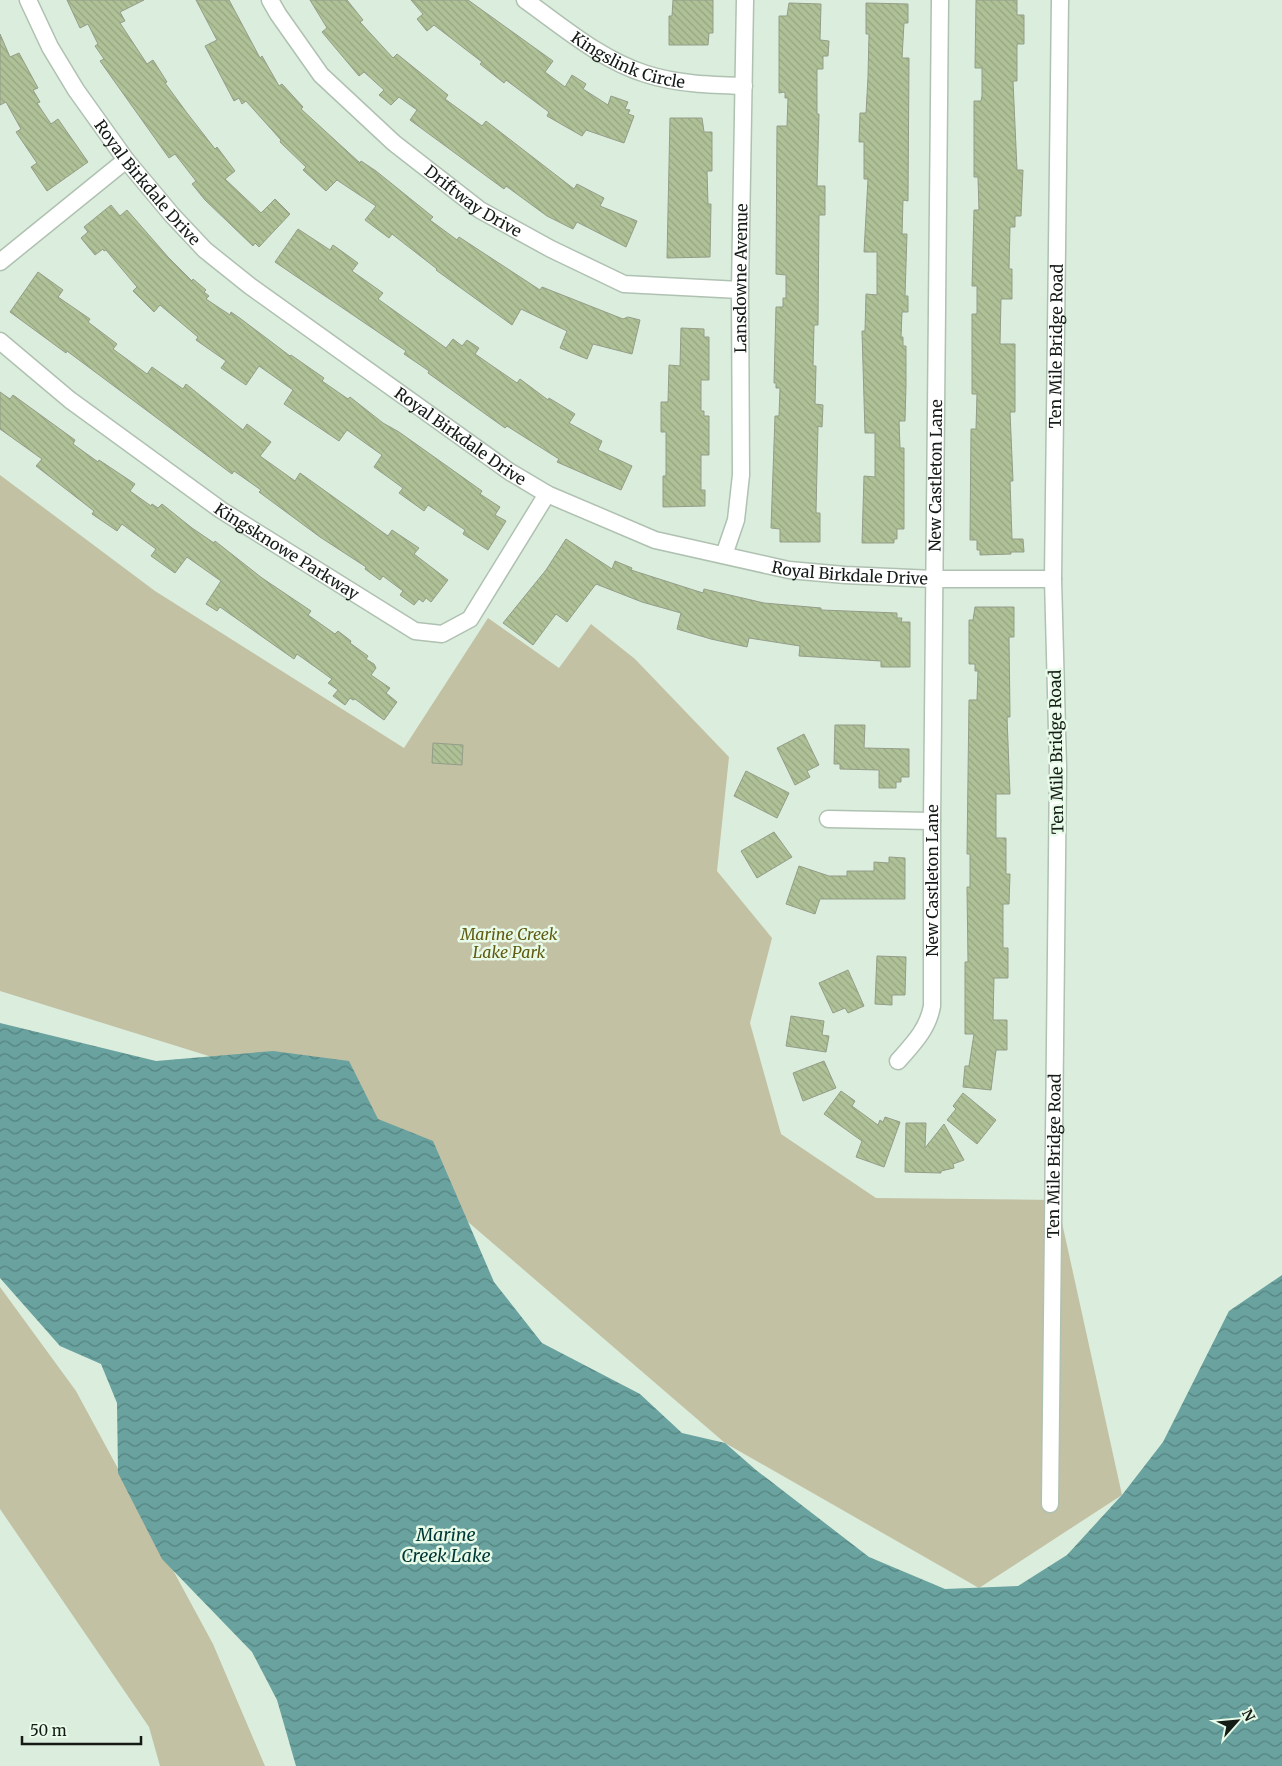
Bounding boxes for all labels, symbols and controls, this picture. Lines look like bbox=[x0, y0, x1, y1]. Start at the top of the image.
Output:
street label: Kingslink Circle bbox=[567, 27, 686, 92]
street label: Royal Birkdale Drive bbox=[90, 116, 205, 249]
street label: Driftway Drive bbox=[421, 161, 525, 241]
street label: Lansdowne Avenue bbox=[730, 203, 751, 353]
street label: Ten Mile Bridge Road bbox=[1045, 263, 1067, 429]
street label: Royal Birkdale Drive bbox=[391, 383, 530, 489]
street label: New Castleton Lane bbox=[925, 399, 946, 552]
street label: Kingsknowe Parkway bbox=[210, 498, 364, 604]
street label: Royal Birkdale Drive bbox=[770, 556, 928, 589]
street label: Ten Mile Bridge Road bbox=[1045, 669, 1067, 834]
street label: New Castleton Lane bbox=[922, 804, 942, 957]
park label: Marine Creek Lake Park bbox=[460, 924, 558, 962]
street label: Ten Mile Bridge Road bbox=[1043, 1073, 1065, 1238]
water label: Marine Creek Lake bbox=[401, 1523, 491, 1567]
north arrow bbox=[1212, 1696, 1262, 1746]
text: N bbox=[1238, 1706, 1259, 1724]
scale bar bbox=[22, 1714, 141, 1746]
text: 50 m bbox=[30, 1721, 67, 1740]

